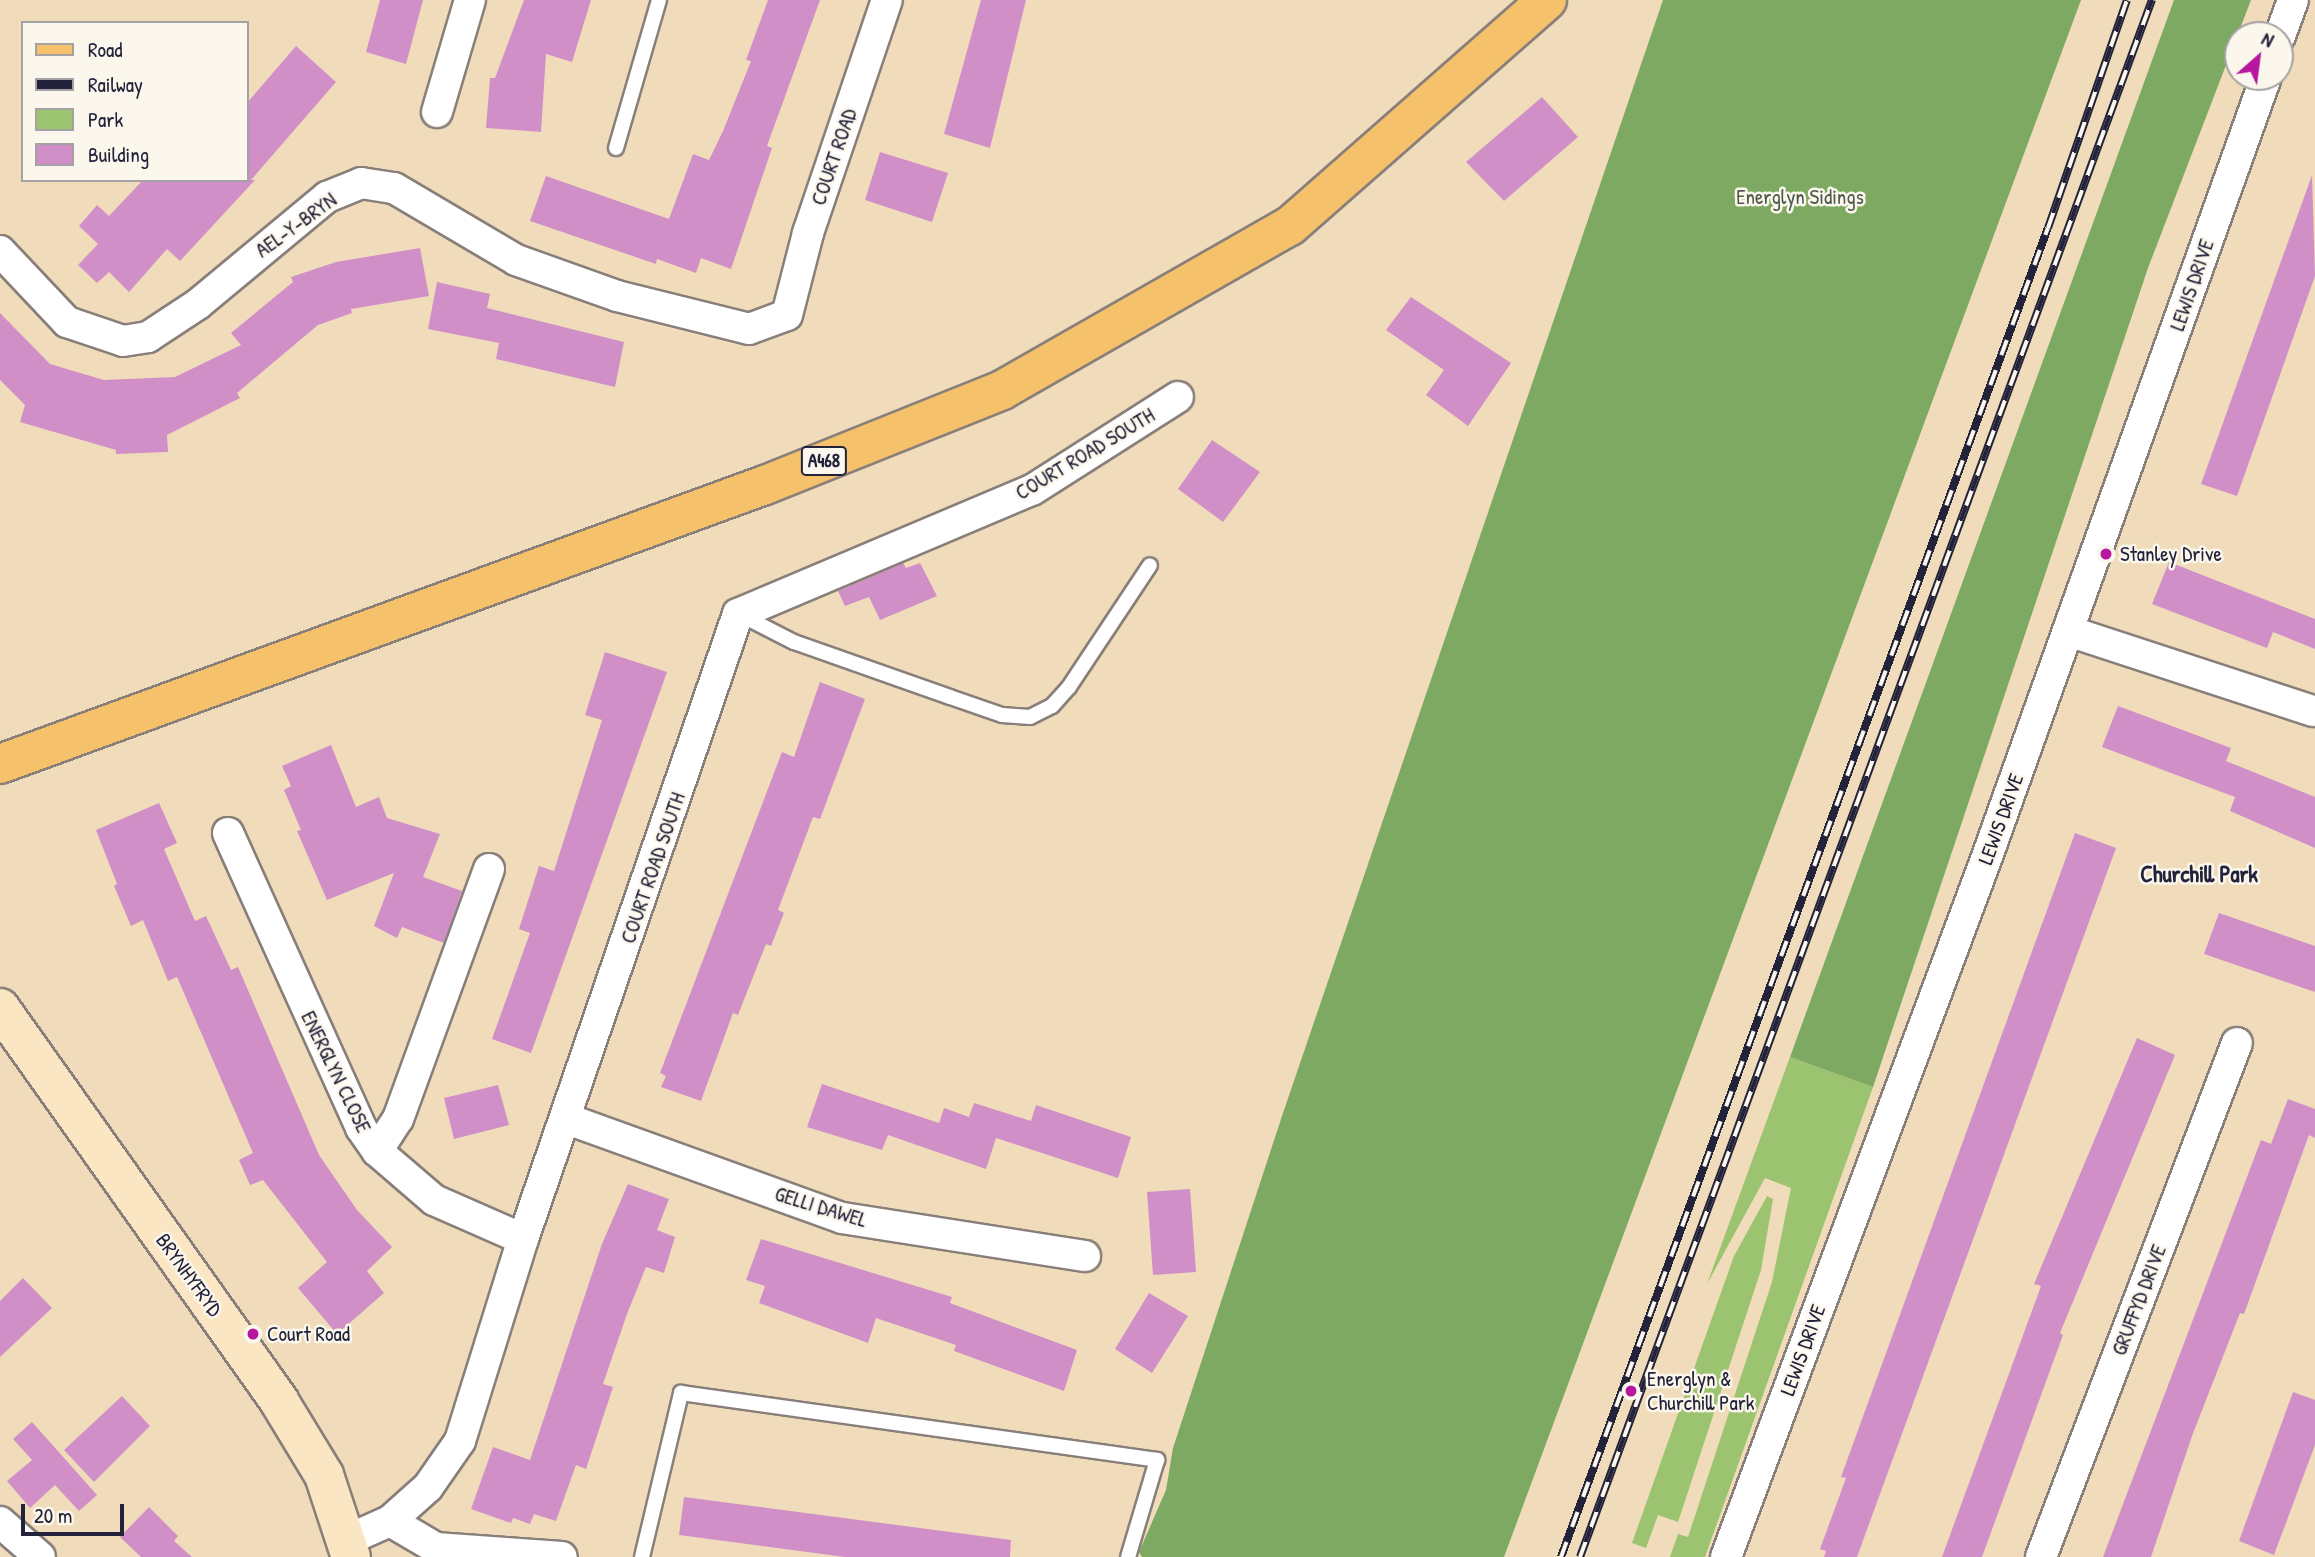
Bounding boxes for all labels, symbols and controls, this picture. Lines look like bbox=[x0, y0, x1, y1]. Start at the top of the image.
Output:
legend bbox=[21, 21, 248, 182]
north arrow bbox=[2224, 21, 2294, 91]
text: N bbox=[2257, 25, 2278, 53]
text: Road bbox=[88, 35, 122, 64]
text: Railway bbox=[88, 70, 143, 99]
text: Park bbox=[88, 105, 123, 134]
street label: COURT ROAD bbox=[806, 105, 862, 209]
text: Building bbox=[88, 140, 149, 169]
park label: Energlyn Sidings bbox=[1736, 184, 1864, 210]
street label: AEL-Y-BRYN bbox=[250, 187, 342, 263]
street label: LEWIS DRIVE bbox=[2165, 236, 2219, 334]
street label: COURT ROAD SOUTH bbox=[1011, 403, 1159, 505]
road number: A468 bbox=[800, 446, 848, 476]
place label: Stanley Drive bbox=[2120, 541, 2222, 567]
marker: Stanley Drive bbox=[2098, 546, 2114, 562]
street label: LEWIS DRIVE bbox=[1973, 770, 2029, 868]
street label: COURT ROAD SOUTH bbox=[615, 789, 691, 947]
district label: Churchill Park bbox=[2140, 860, 2258, 888]
street label: ENERGLYN CLOSE bbox=[296, 1007, 376, 1137]
street label: GELLI DAWEL bbox=[772, 1181, 870, 1233]
street label: BRYNHYFRYD bbox=[150, 1229, 228, 1321]
street label: GRUFFYD DRIVE bbox=[2106, 1241, 2172, 1359]
street label: LEWIS DRIVE bbox=[1775, 1301, 1831, 1399]
place label: Court Road bbox=[267, 1321, 350, 1347]
marker: Court Road bbox=[245, 1326, 261, 1342]
place label: Energlyn & Churchill Park bbox=[1647, 1366, 1754, 1416]
marker: Energlyn & Churchill Park bbox=[1621, 1381, 1641, 1401]
scale bar bbox=[24, 1490, 128, 1534]
text: 20 m bbox=[34, 1501, 72, 1530]

